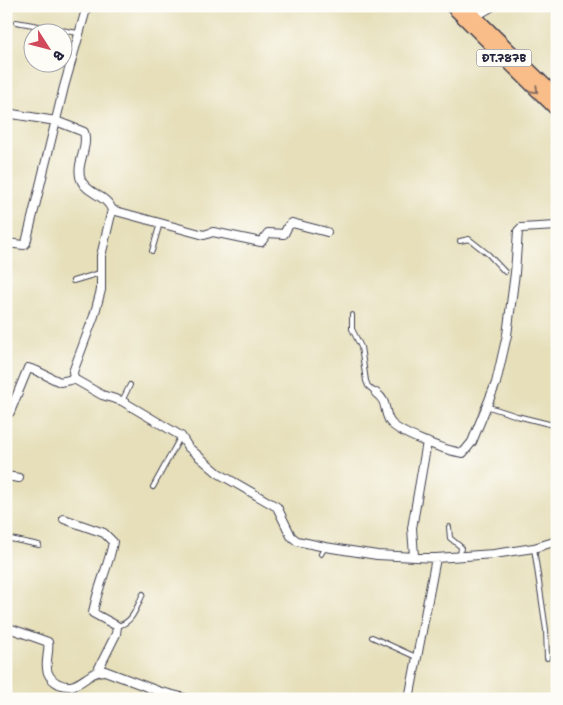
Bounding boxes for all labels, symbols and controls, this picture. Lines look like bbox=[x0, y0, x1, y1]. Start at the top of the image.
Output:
north arrow bbox=[22, 22, 72, 72]
text: B bbox=[49, 47, 68, 65]
road number: ĐT.787B bbox=[476, 49, 532, 66]
one-way arrow bbox=[530, 84, 539, 93]

